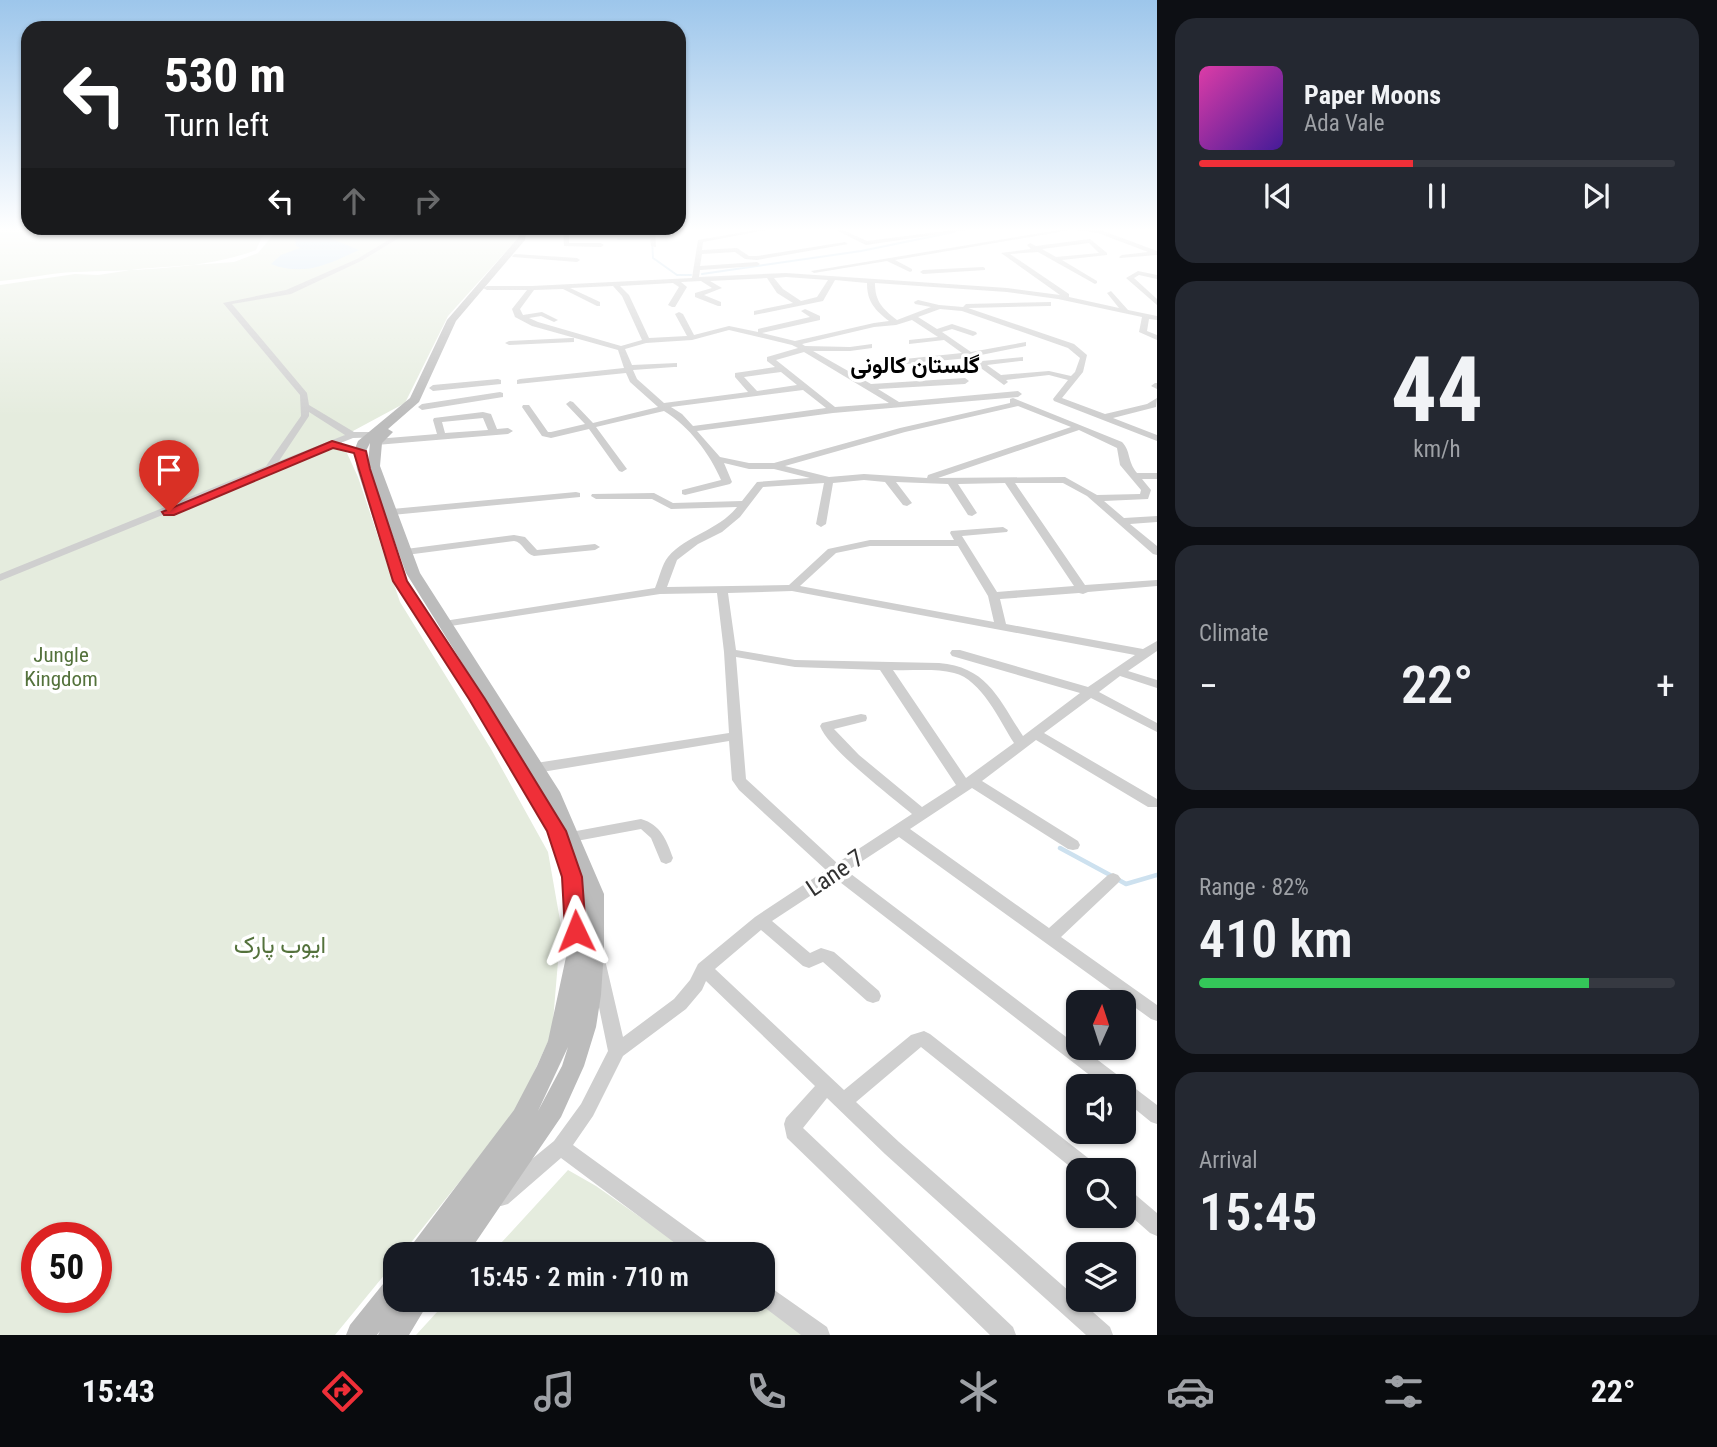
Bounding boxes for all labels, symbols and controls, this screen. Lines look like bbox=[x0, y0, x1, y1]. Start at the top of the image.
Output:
text: 530 m bbox=[164, 47, 286, 104]
icon: left bbox=[49, 49, 140, 140]
text: Paper Moons bbox=[1304, 80, 1441, 110]
text: Turn left bbox=[164, 106, 269, 144]
text: Ada Vale bbox=[1304, 110, 1384, 137]
icon: previous bbox=[1259, 177, 1297, 215]
icon: pause bbox=[1418, 177, 1456, 215]
icon: next bbox=[1577, 177, 1615, 215]
icon: left bbox=[262, 182, 300, 220]
icon: ahead bbox=[335, 182, 373, 220]
icon: right bbox=[408, 182, 446, 220]
text: 44 bbox=[1391, 337, 1483, 443]
district label: گلستان کالونی bbox=[850, 352, 980, 380]
text: km/h bbox=[1413, 436, 1461, 463]
pin bbox=[139, 440, 199, 512]
icon: arrive bbox=[150, 451, 188, 489]
text: Climate bbox=[1199, 620, 1269, 647]
park label: Jungle Kingdom bbox=[24, 643, 98, 691]
text: 22° bbox=[1401, 655, 1473, 716]
text: − bbox=[1199, 664, 1218, 708]
text: + bbox=[1656, 664, 1675, 708]
street label: Lane 7 bbox=[801, 844, 869, 902]
text: Range · 82% bbox=[1199, 874, 1309, 901]
position arrow bbox=[539, 894, 613, 968]
text: 410 km bbox=[1199, 909, 1353, 970]
park label: ایوب پارک bbox=[234, 931, 326, 961]
north arrow bbox=[1066, 990, 1136, 1060]
map controls bbox=[1066, 990, 1136, 1312]
button: sound bbox=[1066, 1074, 1136, 1144]
text: Arrival bbox=[1199, 1147, 1258, 1174]
button: search bbox=[1066, 1158, 1136, 1228]
text: 15:45 bbox=[1199, 1182, 1317, 1243]
speed limit sign: 50 bbox=[21, 1222, 112, 1313]
button: layers bbox=[1066, 1242, 1136, 1312]
text: 15:45 · 2 min · 710 m bbox=[469, 1262, 689, 1292]
icon: directions bbox=[318, 1367, 367, 1416]
icon: music bbox=[530, 1367, 579, 1416]
icon: phone bbox=[742, 1367, 791, 1416]
icon: climate bbox=[954, 1367, 1003, 1416]
icon: car bbox=[1166, 1367, 1215, 1416]
icon: filters bbox=[1379, 1367, 1428, 1416]
text: 15:43 bbox=[82, 1372, 155, 1410]
text: 22° bbox=[1591, 1372, 1635, 1410]

